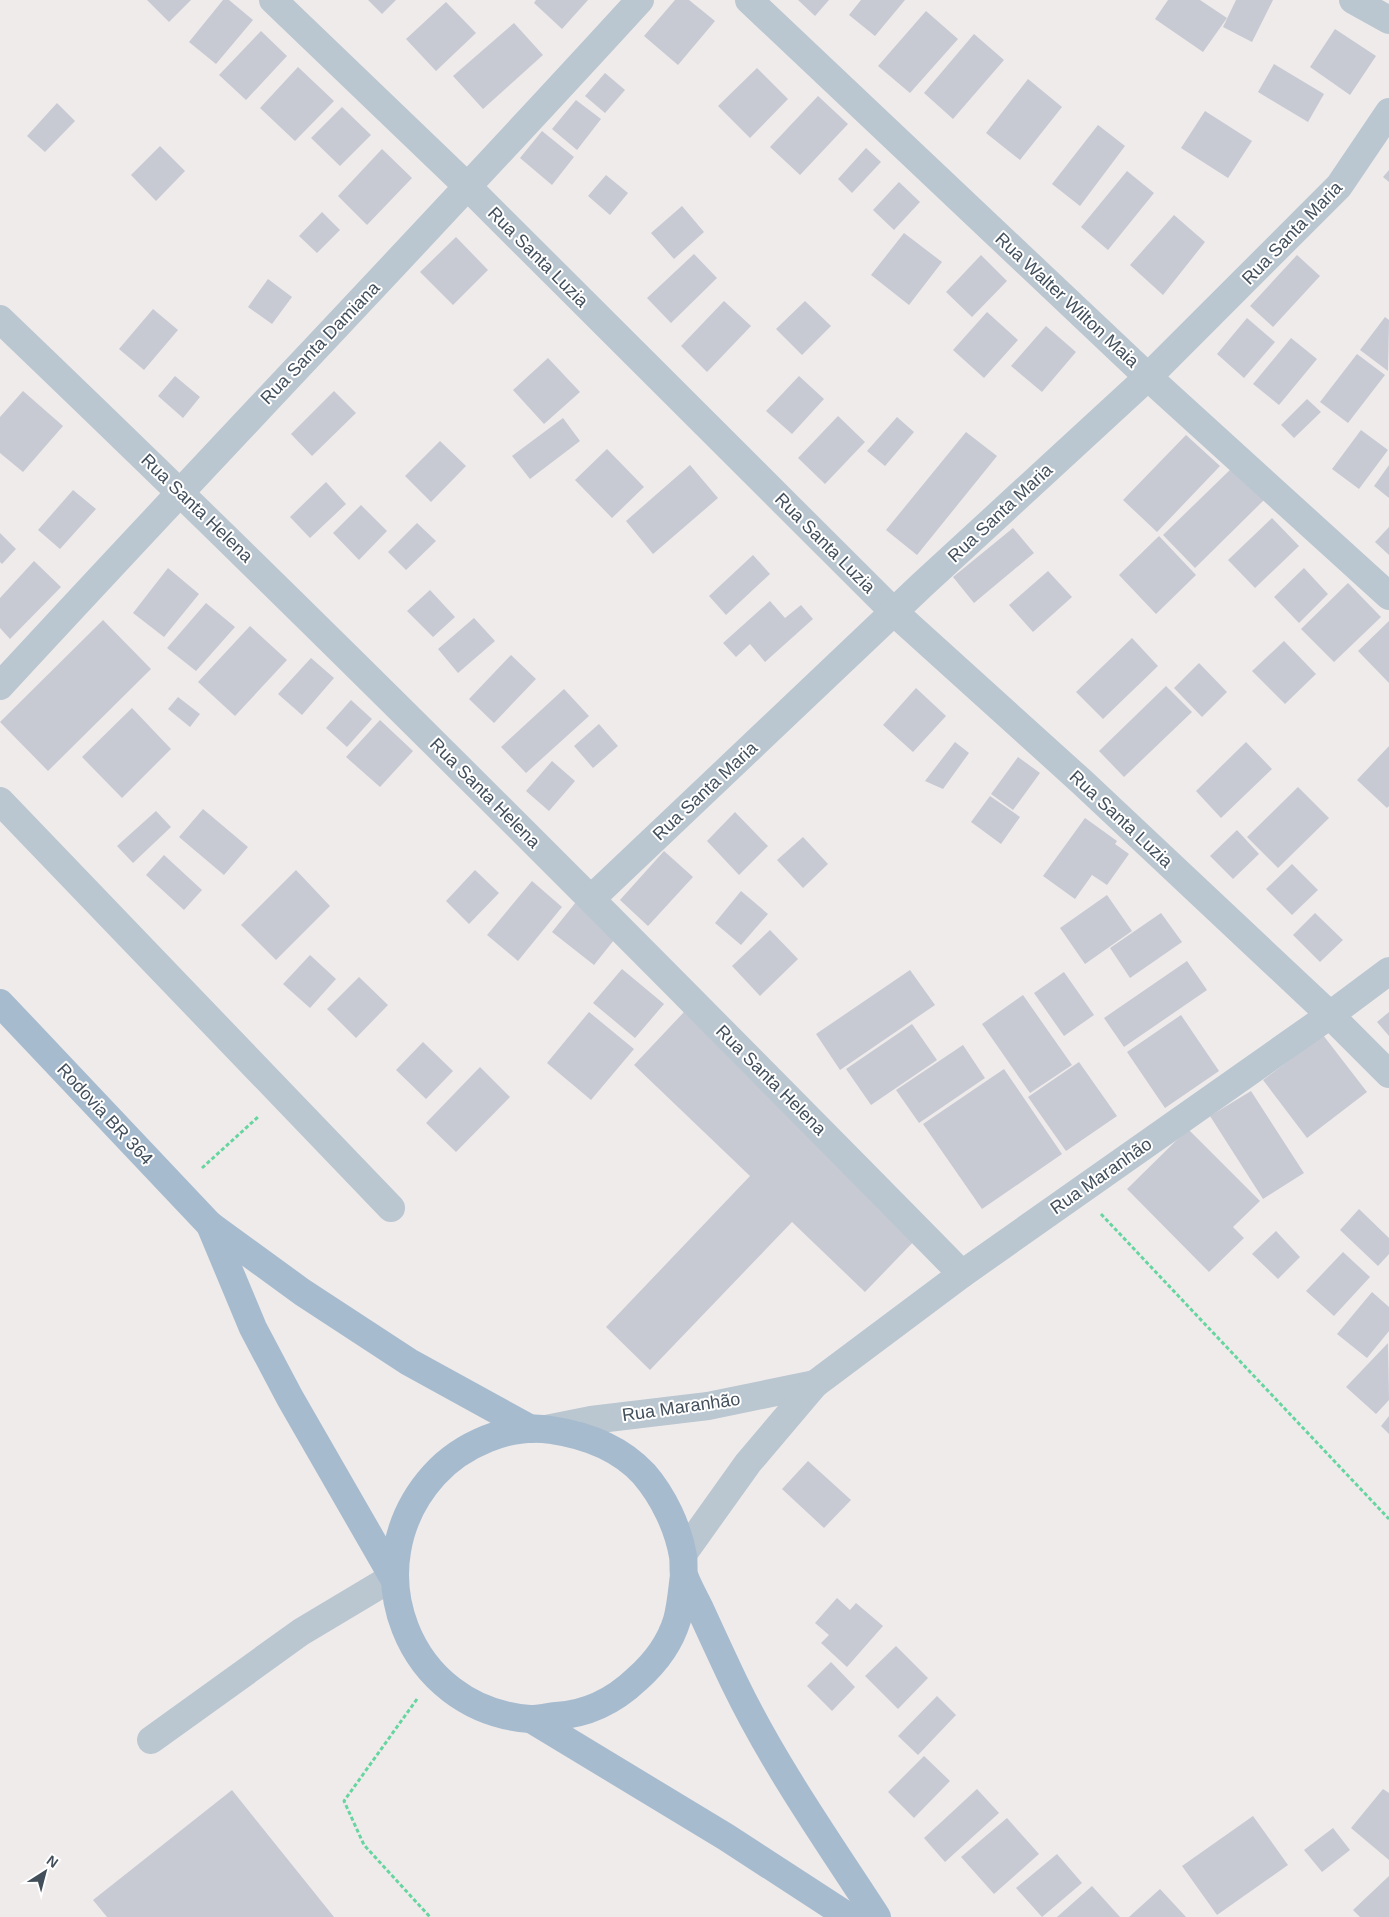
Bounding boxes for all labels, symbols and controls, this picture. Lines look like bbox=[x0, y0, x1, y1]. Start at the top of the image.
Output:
street label: Rua Santa Maria bbox=[1238, 177, 1347, 289]
street label: Rua Santa Luzia bbox=[484, 203, 593, 312]
street label: Rua Walter Wilton Maia bbox=[991, 228, 1143, 372]
street label: Rua Santa Damiana bbox=[257, 277, 384, 408]
street label: Rua Santa Helena bbox=[137, 450, 258, 567]
street label: Rua Santa Maria bbox=[944, 459, 1057, 566]
street label: Rua Santa Luzia bbox=[771, 489, 880, 598]
street label: Rua Santa Helena bbox=[426, 734, 545, 853]
street label: Rua Santa Maria bbox=[649, 737, 762, 844]
street label: Rua Santa Luzia bbox=[1066, 766, 1177, 872]
street label: Rua Santa Helena bbox=[712, 1021, 831, 1140]
street label: Rodovia BR 364 bbox=[53, 1059, 157, 1169]
street label: Rua Maranhão bbox=[1046, 1134, 1156, 1218]
street label: Rua Maranhão bbox=[621, 1389, 741, 1425]
north arrow bbox=[20, 1847, 70, 1897]
text: N bbox=[44, 1852, 61, 1871]

